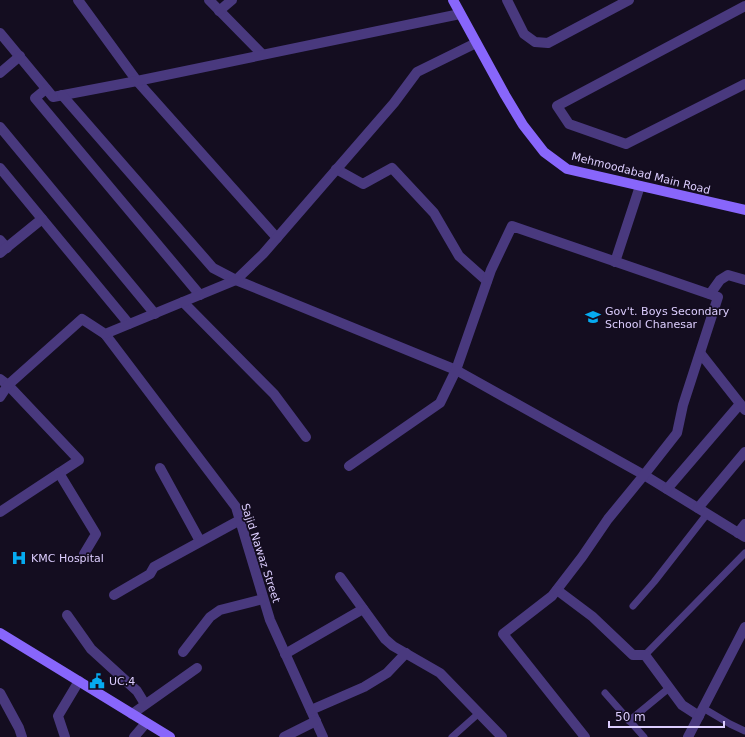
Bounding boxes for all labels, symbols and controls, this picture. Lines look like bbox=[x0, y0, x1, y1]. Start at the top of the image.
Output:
street label: Mehmoodabad Main Road bbox=[570, 150, 712, 197]
place label: Gov't. Boys Secondary School Chanesar bbox=[605, 305, 730, 331]
school or university icon: Gov't. Boys Secondary School Chanesar bbox=[584, 308, 602, 326]
street label: Sajid Nawaz Street bbox=[238, 502, 283, 605]
hospital icon: KMC Hospital bbox=[10, 549, 28, 567]
place label: KMC Hospital bbox=[31, 552, 104, 565]
public building icon: UC.4 bbox=[88, 672, 106, 690]
place label: UC.4 bbox=[109, 675, 135, 688]
scale bar bbox=[609, 703, 724, 729]
text: 50 m bbox=[615, 710, 646, 724]

